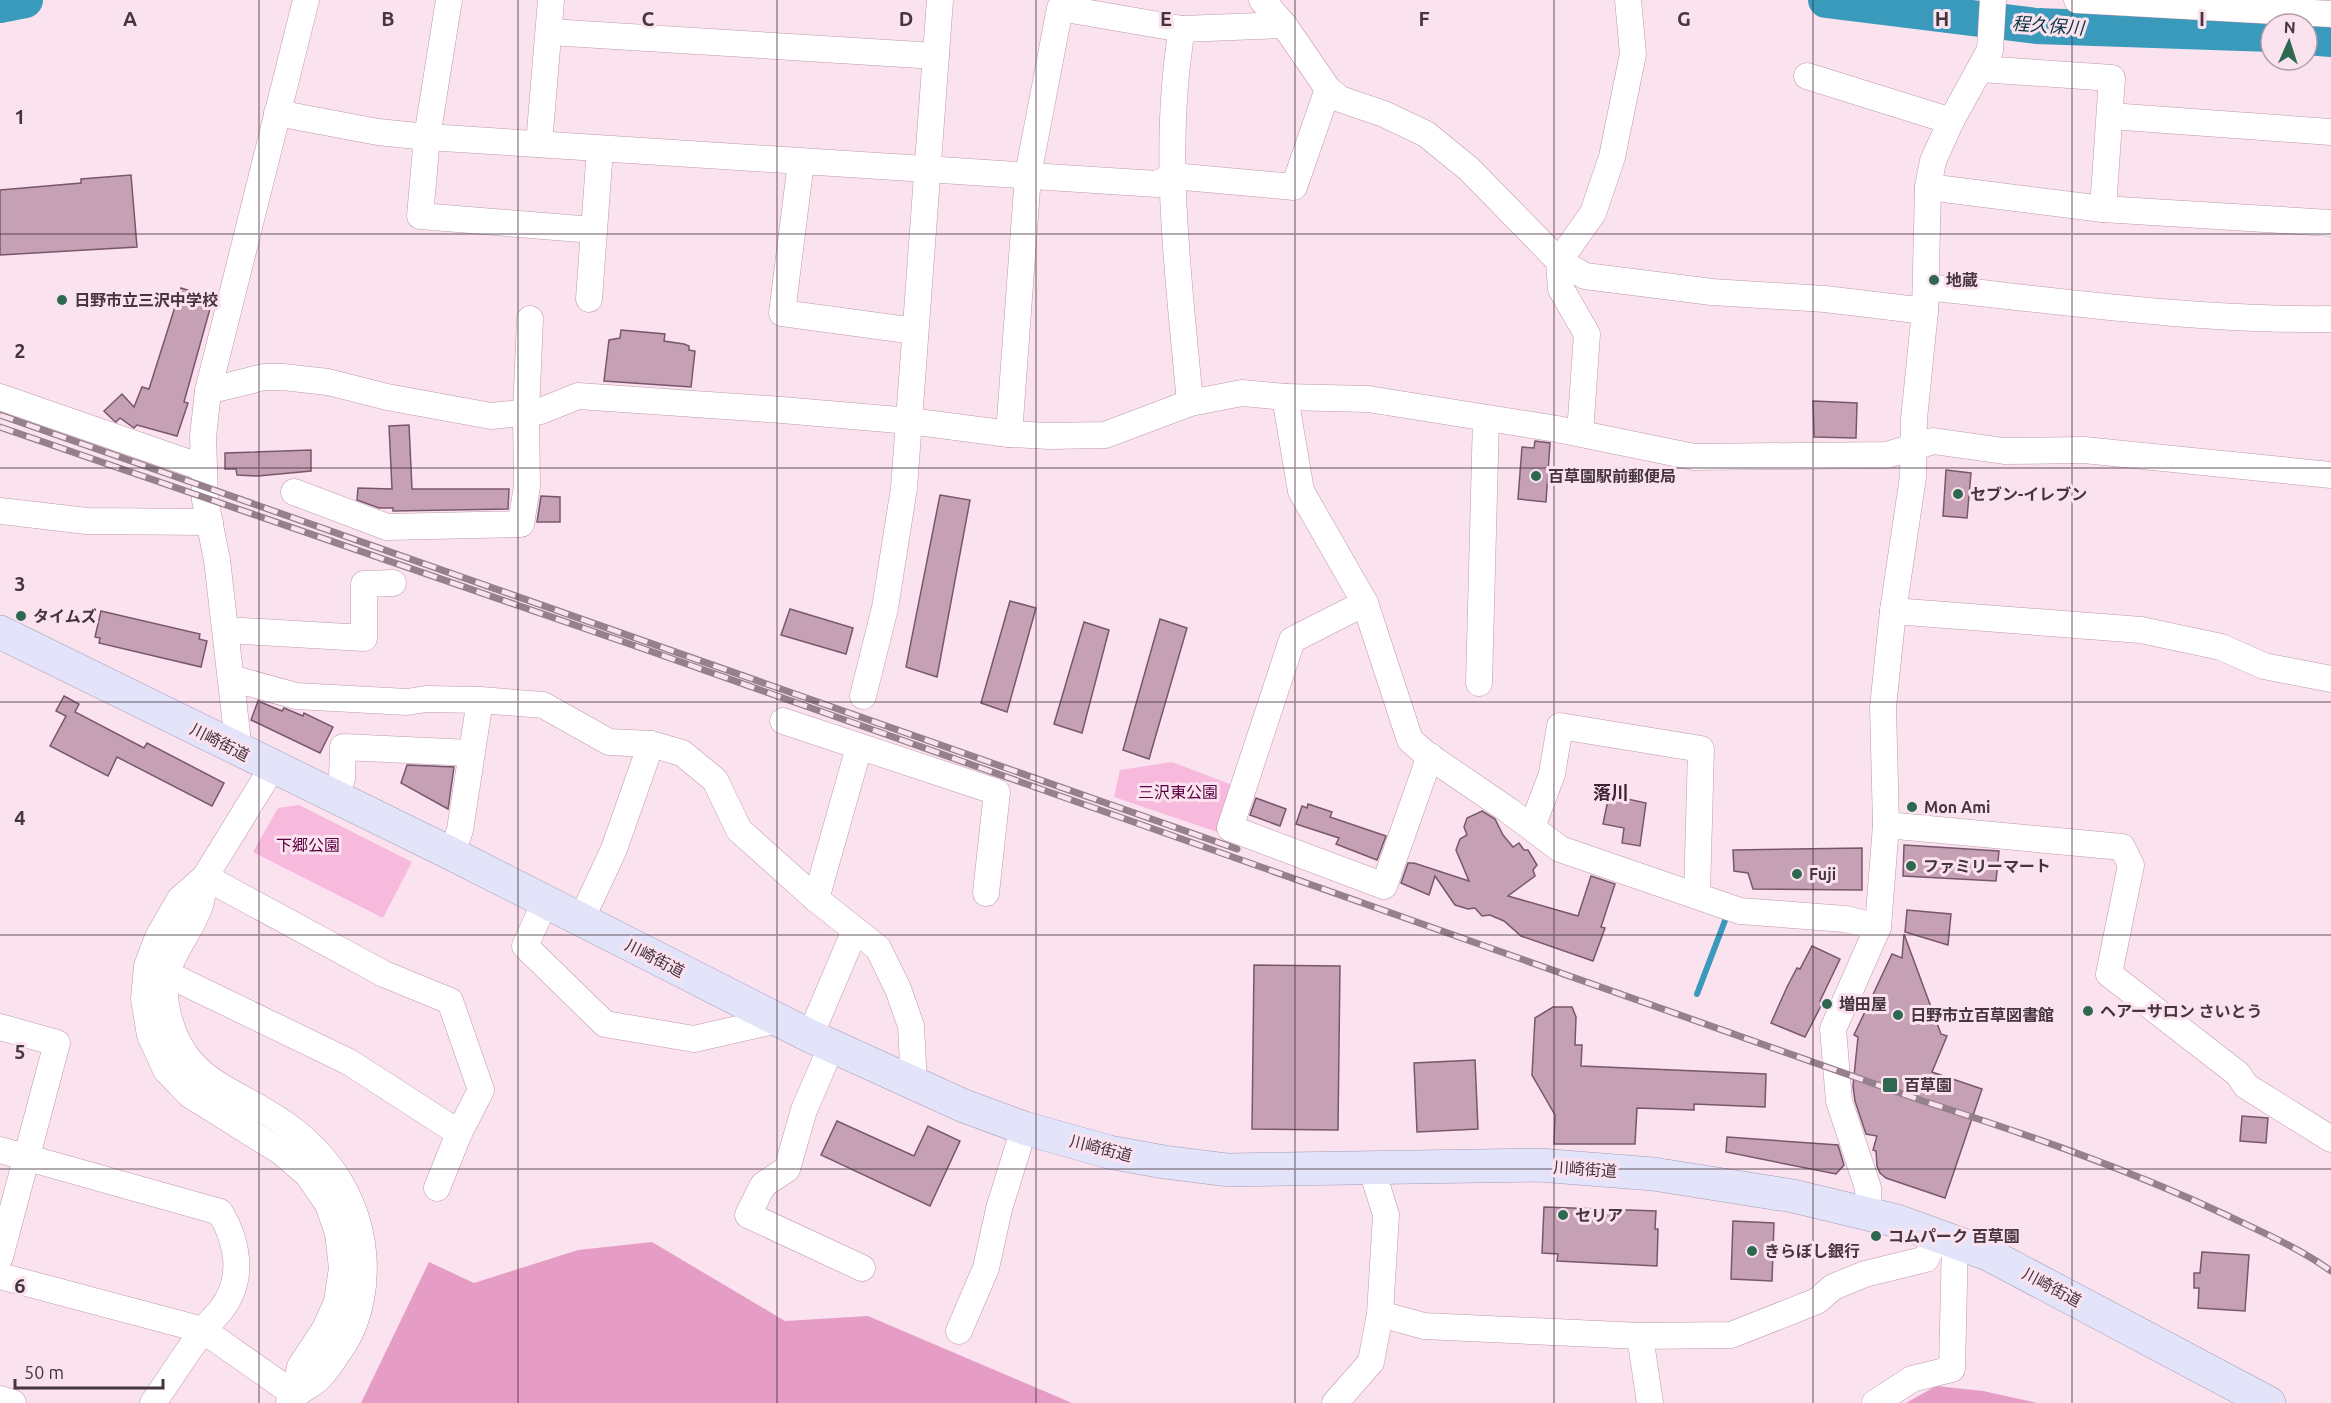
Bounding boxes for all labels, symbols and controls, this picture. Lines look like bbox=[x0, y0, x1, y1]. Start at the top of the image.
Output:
text: A bbox=[123, 7, 137, 30]
text: B bbox=[381, 7, 395, 30]
text: C bbox=[642, 7, 655, 30]
text: D bbox=[899, 7, 913, 30]
text: E bbox=[1160, 7, 1172, 30]
text: F bbox=[1418, 7, 1430, 30]
text: G bbox=[1677, 7, 1691, 30]
text: H bbox=[1935, 7, 1949, 30]
text: I bbox=[2199, 7, 2205, 30]
north arrow bbox=[2259, 12, 2319, 72]
water label: 程久保川 bbox=[2011, 13, 2087, 38]
text: N bbox=[2283, 18, 2296, 36]
text: 1 bbox=[14, 105, 26, 128]
place label: 地蔵 bbox=[1946, 271, 1978, 289]
marker: 地蔵 bbox=[1927, 273, 1941, 287]
place label: 日野市立三沢中学校 bbox=[74, 291, 218, 309]
marker: 日野市立三沢中学校 bbox=[55, 293, 69, 307]
text: 2 bbox=[14, 339, 26, 362]
place label: 百草園駅前郵便局 bbox=[1548, 467, 1676, 485]
marker: 百草園駅前郵便局 bbox=[1529, 469, 1543, 483]
place label: セブン-イレブン bbox=[1970, 485, 2087, 503]
marker: セブン-イレブン bbox=[1951, 487, 1965, 501]
text: 3 bbox=[14, 572, 26, 595]
place label: タイムズ bbox=[33, 607, 97, 625]
marker: タイムズ bbox=[14, 609, 28, 623]
street label: 川崎街道 bbox=[187, 719, 253, 765]
district label: 落川 bbox=[1593, 782, 1629, 802]
park label: 三沢東公園 bbox=[1138, 783, 1218, 801]
place label: Mon Ami bbox=[1924, 798, 1991, 816]
marker: Mon Ami bbox=[1905, 800, 1919, 814]
text: 4 bbox=[14, 806, 26, 829]
park label: 下郷公園 bbox=[276, 836, 340, 854]
place label: ファミリーマート bbox=[1923, 857, 2051, 875]
marker: ファミリーマート bbox=[1904, 859, 1918, 873]
place label: Fuji bbox=[1809, 865, 1836, 883]
marker: Fuji bbox=[1790, 867, 1804, 881]
street label: 川崎街道 bbox=[622, 935, 688, 981]
place label: 増田屋 bbox=[1839, 995, 1887, 1013]
marker: 増田屋 bbox=[1820, 997, 1834, 1011]
place label: ヘアーサロン さいとう bbox=[2100, 1002, 2263, 1020]
marker: ヘアーサロン さいとう bbox=[2081, 1004, 2095, 1018]
place label: 日野市立百草図書館 bbox=[1910, 1006, 2054, 1024]
marker: 日野市立百草図書館 bbox=[1891, 1008, 1905, 1022]
text: 5 bbox=[14, 1040, 26, 1063]
marker: 百草園 bbox=[1881, 1076, 1899, 1094]
place label: 百草園 bbox=[1904, 1076, 1952, 1094]
street label: 川崎街道 bbox=[1068, 1132, 1134, 1164]
street label: 川崎街道 bbox=[1552, 1158, 1618, 1180]
place label: セリア bbox=[1575, 1206, 1623, 1224]
marker: セリア bbox=[1556, 1208, 1570, 1222]
place label: コムパーク 百草園 bbox=[1888, 1227, 2020, 1245]
marker: コムパーク 百草園 bbox=[1869, 1229, 1883, 1243]
place label: きらぼし銀行 bbox=[1764, 1242, 1860, 1260]
marker: きらぼし銀行 bbox=[1745, 1244, 1759, 1258]
street label: 川崎街道 bbox=[2020, 1264, 2084, 1310]
text: 6 bbox=[14, 1274, 26, 1297]
scale bar bbox=[15, 1352, 164, 1390]
text: 50 m bbox=[24, 1362, 64, 1382]

